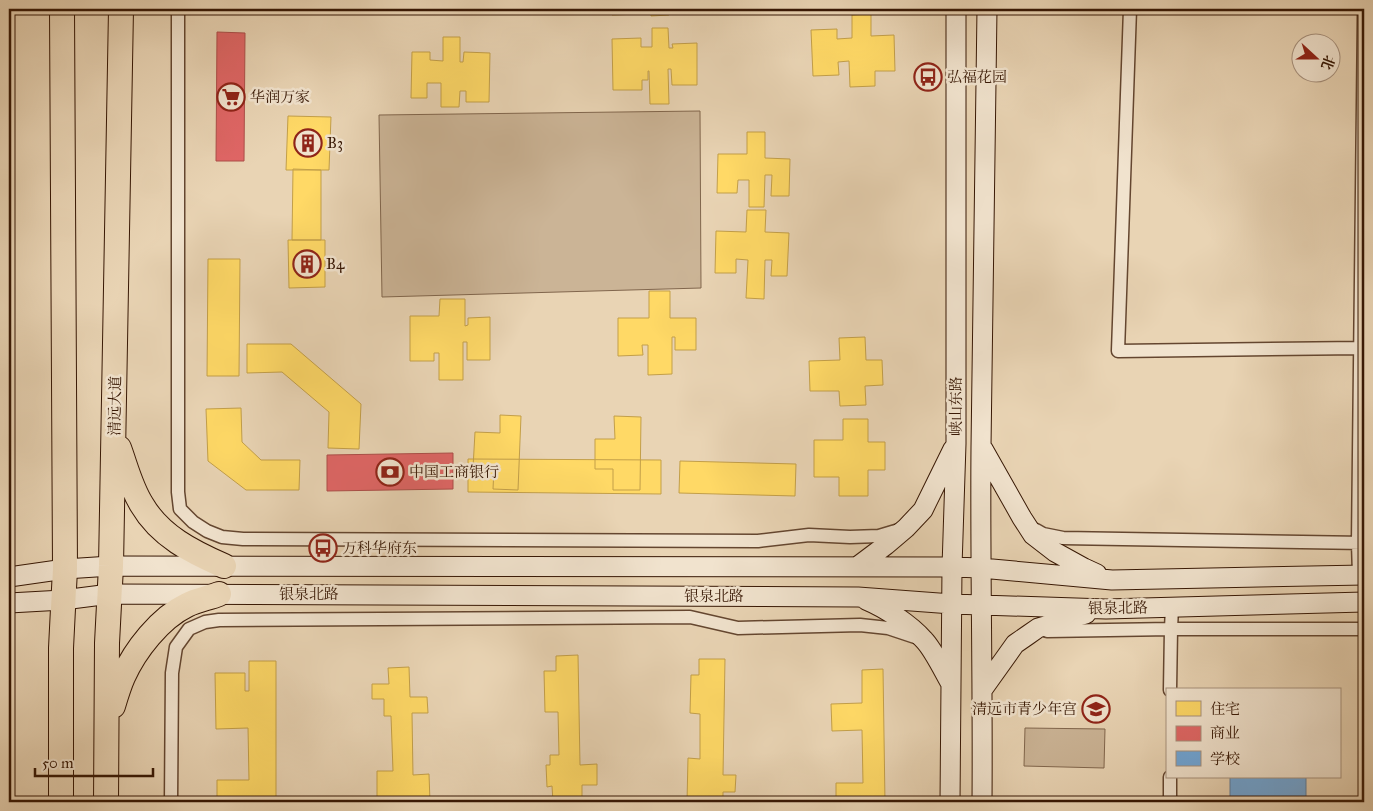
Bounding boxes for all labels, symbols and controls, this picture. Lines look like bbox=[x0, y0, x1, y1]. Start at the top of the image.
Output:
north arrow bbox=[1290, 32, 1340, 82]
text: 北 bbox=[1317, 53, 1338, 72]
bus stop icon: 弘福花园 bbox=[913, 62, 943, 92]
place label: 弘福花园 bbox=[947, 68, 1007, 86]
supermarket icon: 华润万家 bbox=[216, 82, 246, 112]
place label: 华润万家 bbox=[250, 88, 310, 106]
building icon: B3 bbox=[293, 128, 323, 158]
place label: B3 bbox=[327, 134, 343, 152]
building icon: B4 bbox=[292, 249, 322, 279]
place label: B4 bbox=[326, 255, 345, 273]
street label: 清远大道 bbox=[105, 376, 125, 436]
street label: 峡山东路 bbox=[947, 376, 965, 436]
bank icon: 中国工商银行 bbox=[375, 457, 405, 487]
place label: 中国工商银行 bbox=[409, 463, 499, 481]
bus stop icon: 万科华府东 bbox=[308, 533, 338, 563]
place label: 万科华府东 bbox=[342, 539, 417, 557]
street label: 银泉北路 bbox=[279, 585, 339, 603]
street label: 银泉北路 bbox=[684, 587, 744, 605]
street label: 银泉北路 bbox=[1088, 598, 1148, 618]
legend bbox=[1166, 688, 1340, 778]
school or university icon: 清远市青少年宫 bbox=[1081, 694, 1111, 724]
place label: 清远市青少年宫 bbox=[972, 700, 1077, 718]
text: 住宅 bbox=[1210, 700, 1240, 718]
text: 商业 bbox=[1210, 724, 1240, 742]
scale bar bbox=[35, 746, 152, 778]
text: 学校 bbox=[1210, 750, 1240, 768]
text: 50 m bbox=[42, 754, 74, 772]

